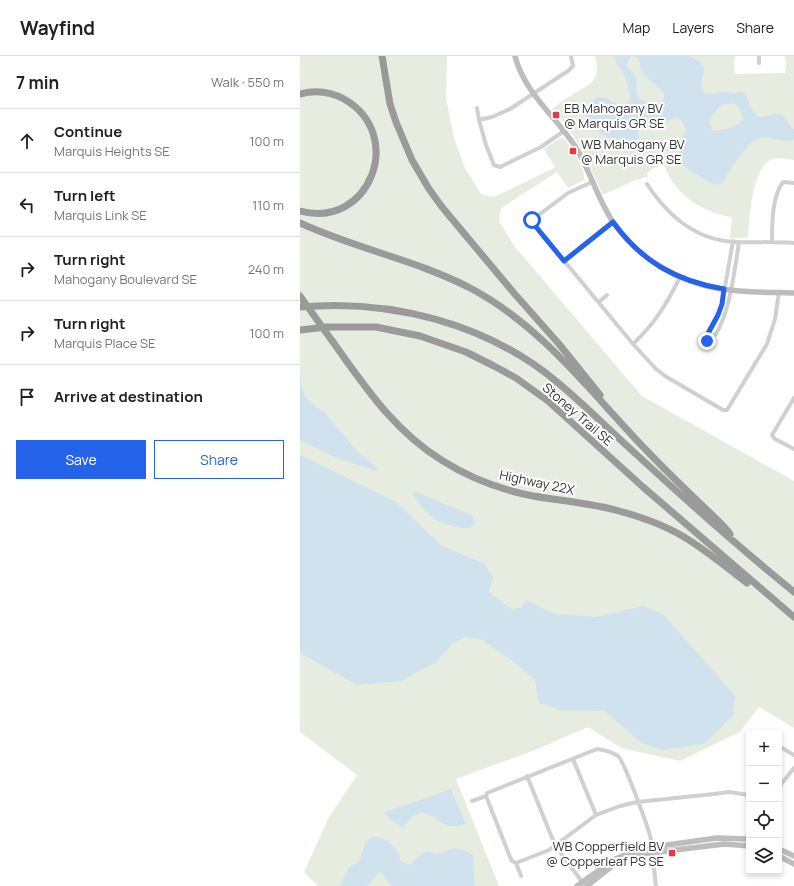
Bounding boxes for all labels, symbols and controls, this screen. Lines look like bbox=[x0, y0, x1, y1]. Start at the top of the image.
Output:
text: Wayfind bbox=[20, 15, 95, 41]
text: Map bbox=[622, 18, 650, 37]
text: Layers bbox=[672, 18, 714, 37]
text: Share bbox=[736, 18, 774, 37]
text: 7 min bbox=[16, 71, 59, 94]
text: Walk · 550 m bbox=[211, 73, 284, 91]
place label: EB Mahogany BV @ Marquis GR SE bbox=[564, 99, 664, 132]
marker: EB Mahogany BV @ Marquis GR SE bbox=[551, 110, 561, 120]
text: Continue bbox=[54, 121, 122, 142]
icon: ahead bbox=[16, 130, 38, 152]
text: 100 m bbox=[249, 132, 284, 150]
place label: WB Mahogany BV @ Marquis GR SE bbox=[581, 135, 685, 168]
text: Marquis Heights SE bbox=[54, 142, 170, 160]
marker: WB Mahogany BV @ Marquis GR SE bbox=[568, 146, 578, 156]
text: Turn left bbox=[54, 185, 116, 206]
icon: left bbox=[16, 194, 38, 216]
text: 110 m bbox=[252, 196, 284, 214]
text: Marquis Link SE bbox=[54, 206, 147, 224]
route start bbox=[523, 211, 541, 229]
text: Turn right bbox=[54, 249, 125, 270]
icon: right bbox=[16, 258, 38, 280]
text: 240 m bbox=[248, 260, 284, 278]
text: Mahogany Boulevard SE bbox=[54, 270, 197, 288]
text: Turn right bbox=[54, 313, 125, 334]
icon: right bbox=[16, 322, 38, 344]
text: 100 m bbox=[249, 324, 284, 342]
route end bbox=[698, 332, 716, 350]
text: Marquis Place SE bbox=[54, 334, 155, 352]
street label: Stoney Trail SE bbox=[539, 378, 617, 450]
icon: arrive bbox=[16, 386, 38, 408]
text: Arrive at destination bbox=[54, 386, 203, 407]
button: Save bbox=[16, 440, 146, 479]
button: Share bbox=[154, 440, 284, 479]
street label: Highway 22X bbox=[498, 465, 576, 499]
map controls bbox=[746, 730, 782, 874]
button: + bbox=[746, 730, 782, 766]
button: − bbox=[746, 766, 782, 802]
button: locate bbox=[746, 802, 782, 838]
place label: WB Copperfield BV @ Copperleaf PS SE bbox=[546, 837, 664, 870]
button: layers bbox=[746, 838, 782, 874]
marker: WB Copperfield BV @ Copperleaf PS SE bbox=[667, 848, 677, 858]

